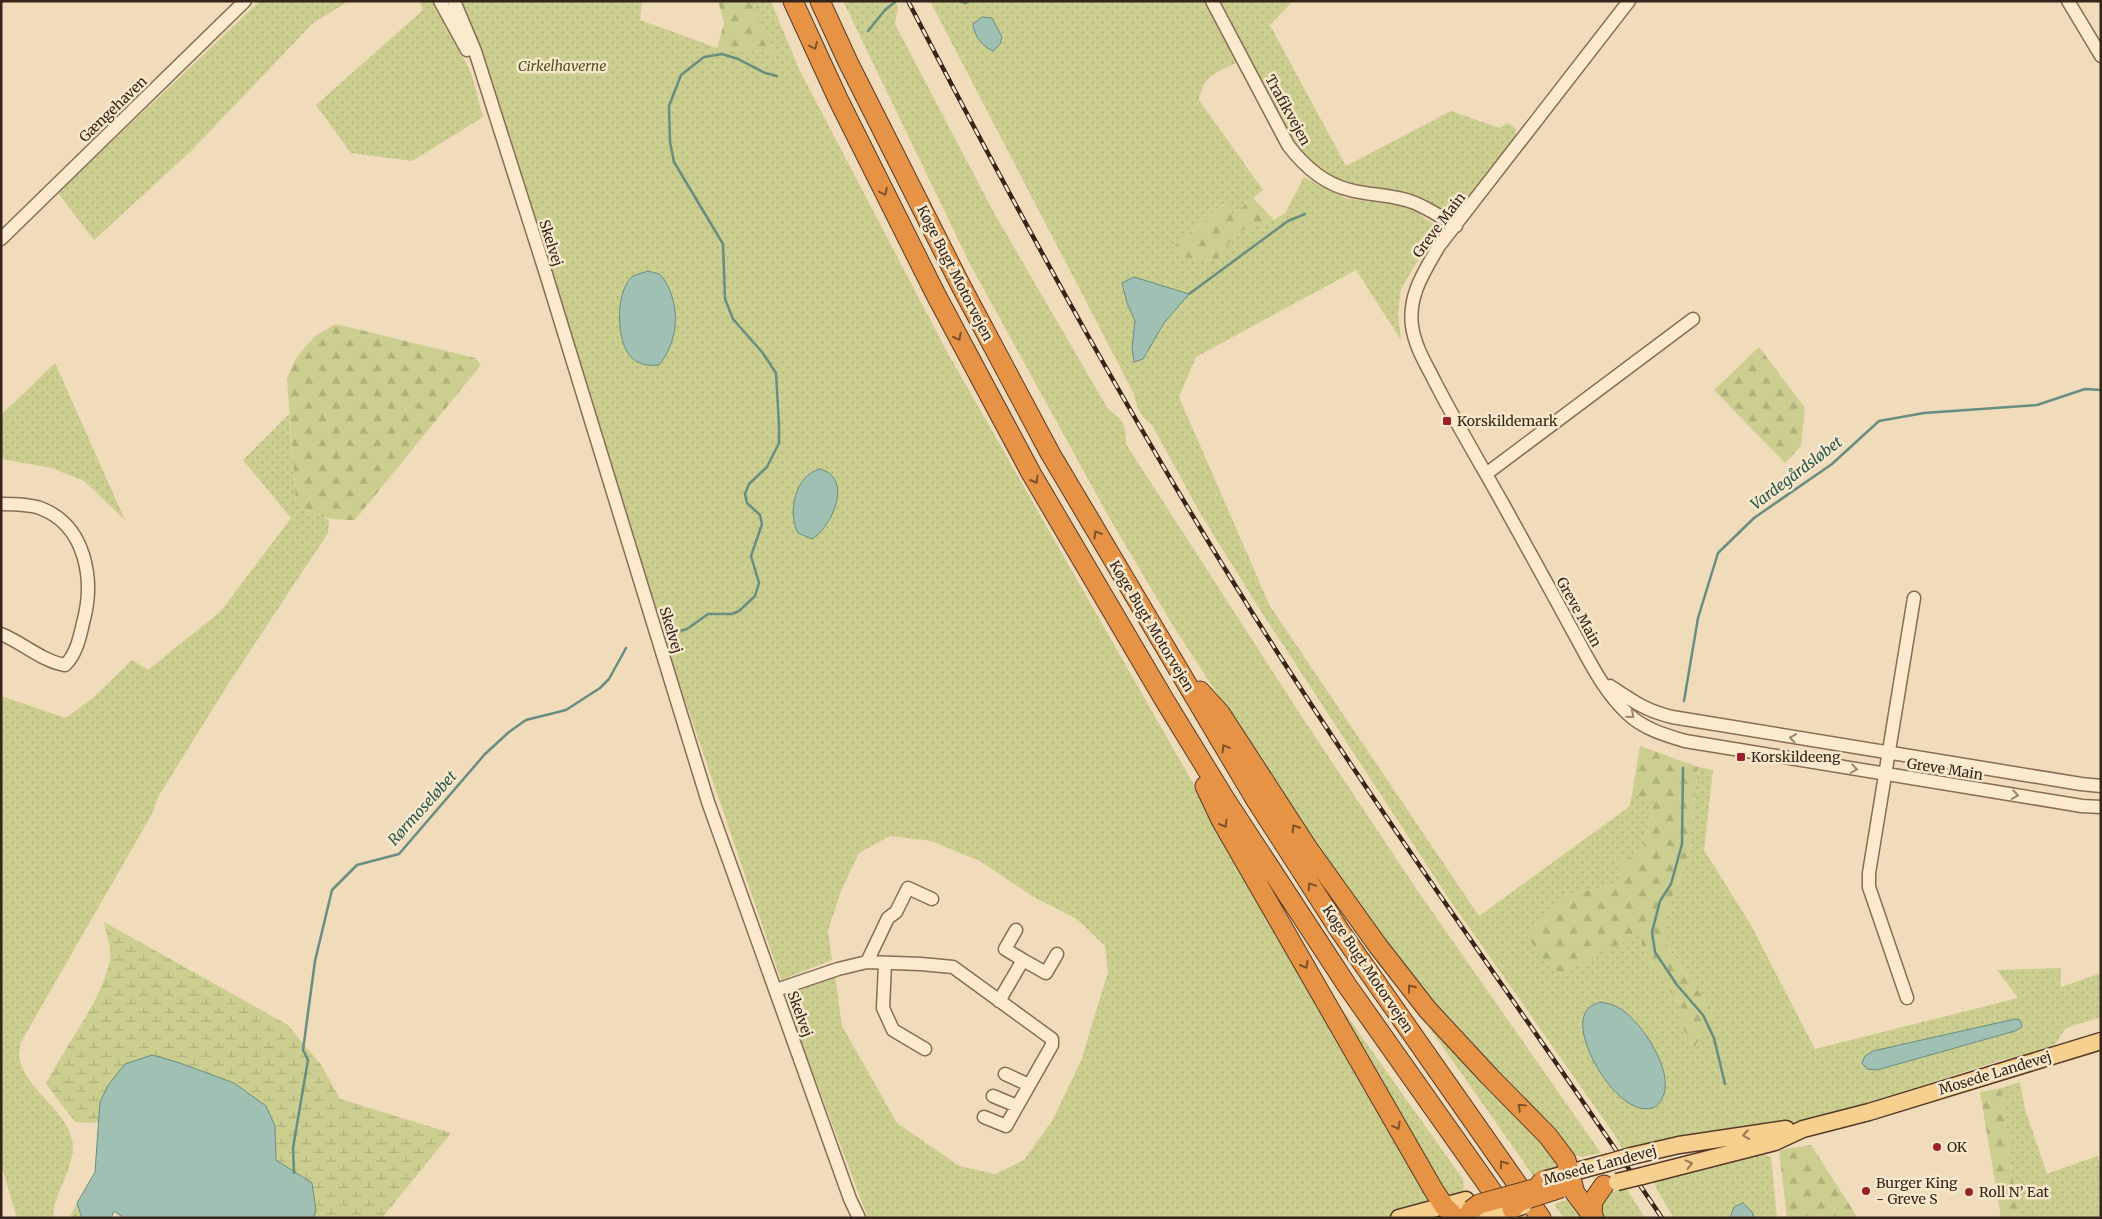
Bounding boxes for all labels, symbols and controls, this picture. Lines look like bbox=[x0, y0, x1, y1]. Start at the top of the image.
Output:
one-way arrow bbox=[807, 41, 818, 50]
park label: Cirkelhaverne bbox=[518, 57, 606, 75]
street label: Trafikvejen bbox=[1261, 71, 1315, 149]
street label: Gængehaven bbox=[75, 72, 151, 146]
one-way arrow bbox=[878, 187, 889, 196]
street label: Greve Main bbox=[1409, 189, 1469, 261]
street label: Køge Bugt Motorvejen bbox=[913, 202, 997, 344]
street label: Skelvej bbox=[535, 218, 567, 268]
one-way arrow bbox=[952, 331, 962, 340]
place label: Korskildemark bbox=[1457, 412, 1558, 430]
marker: Korskildemark bbox=[1441, 415, 1453, 427]
water label: Vardegårdsløbet bbox=[1746, 432, 1846, 514]
one-way arrow bbox=[1029, 474, 1039, 483]
one-way arrow bbox=[1094, 530, 1104, 539]
street label: Køge Bugt Motorvejen bbox=[1106, 557, 1198, 695]
street label: Greve Main bbox=[1552, 574, 1606, 650]
street label: Skelvej bbox=[655, 605, 687, 655]
one-way arrow bbox=[1625, 710, 1634, 719]
one-way arrow bbox=[1789, 733, 1798, 743]
one-way arrow bbox=[1221, 745, 1231, 754]
place label: Korskildeeng bbox=[1751, 748, 1841, 766]
marker: Korskildeeng bbox=[1735, 751, 1747, 763]
street label: Greve Main bbox=[1906, 754, 1984, 784]
one-way arrow bbox=[1851, 763, 1859, 774]
water label: Rørmoseløbet bbox=[384, 766, 461, 849]
one-way arrow bbox=[2011, 789, 2019, 800]
one-way arrow bbox=[1218, 819, 1228, 828]
one-way arrow bbox=[1292, 824, 1301, 833]
one-way arrow bbox=[1308, 882, 1317, 892]
street label: Køge Bugt Motorvejen bbox=[1319, 902, 1417, 1036]
one-way arrow bbox=[1299, 959, 1309, 968]
one-way arrow bbox=[1408, 985, 1416, 994]
street label: Skelvej bbox=[783, 989, 817, 1039]
street label: Mosede Landevej bbox=[1936, 1047, 2054, 1099]
one-way arrow bbox=[1517, 1104, 1526, 1113]
one-way arrow bbox=[1391, 1121, 1401, 1130]
one-way arrow bbox=[1742, 1129, 1750, 1140]
place label: OK bbox=[1947, 1138, 1968, 1156]
street label: Mosede Landevej bbox=[1541, 1141, 1659, 1189]
marker: OK bbox=[1931, 1141, 1943, 1153]
one-way arrow bbox=[1684, 1159, 1693, 1170]
one-way arrow bbox=[1500, 1161, 1508, 1170]
place label: Burger King - Greve S bbox=[1876, 1174, 1958, 1208]
place label: Roll N’ Eat bbox=[1979, 1183, 2050, 1201]
marker: Burger King - Greve S bbox=[1860, 1185, 1872, 1197]
marker: Roll N’ Eat bbox=[1963, 1186, 1975, 1198]

